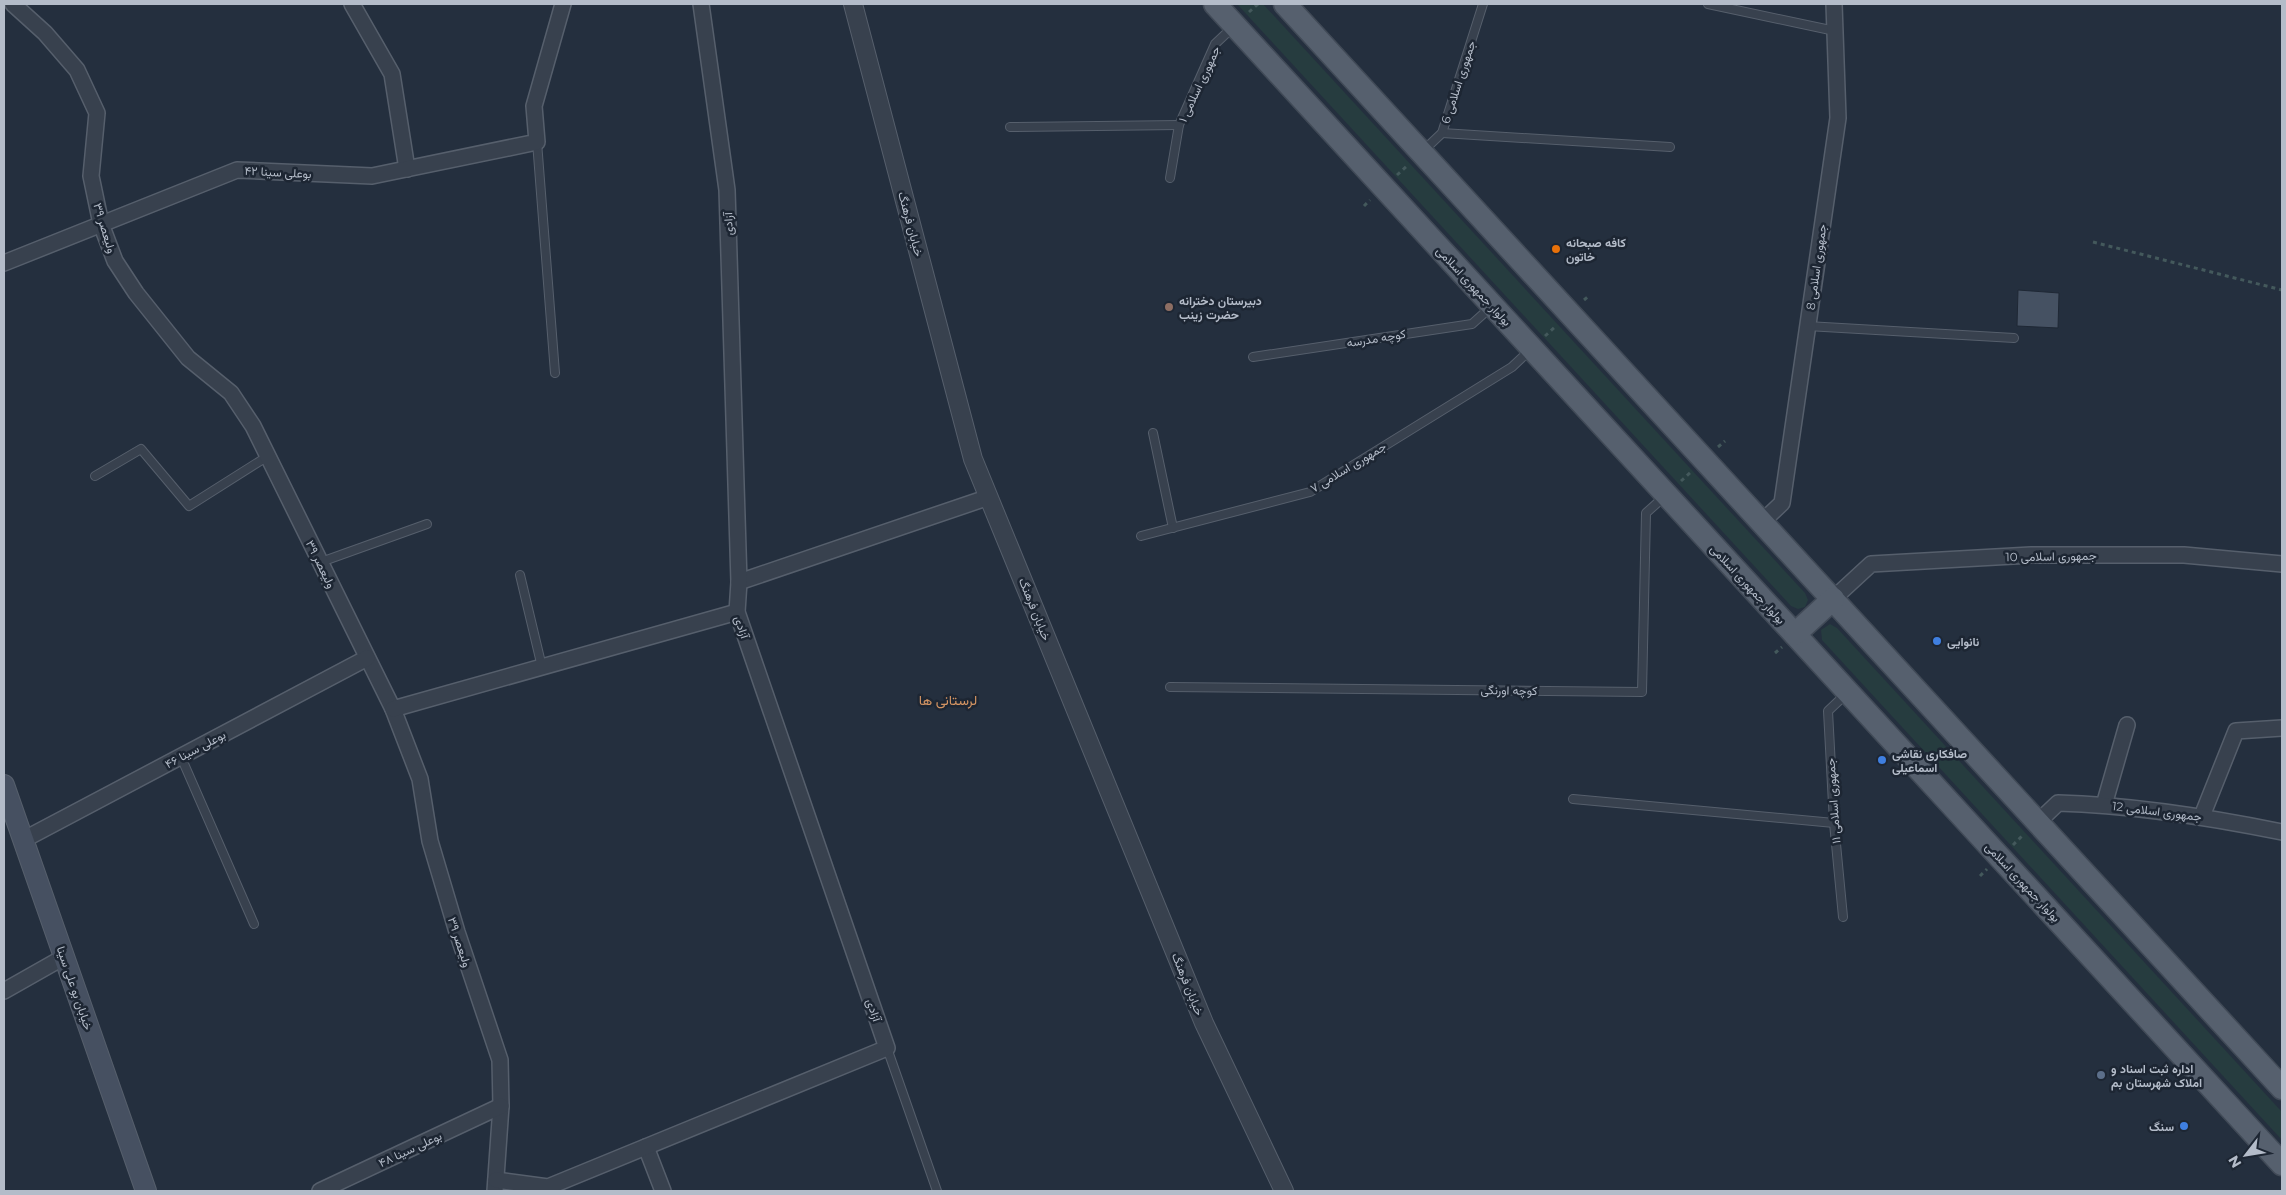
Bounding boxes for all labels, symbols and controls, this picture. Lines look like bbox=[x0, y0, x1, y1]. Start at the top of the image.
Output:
street label: جمهوری اسلامی 6 bbox=[1438, 39, 1479, 126]
street label: جمهوری اسلامی ۱ bbox=[1175, 43, 1224, 125]
street label: بوعلی سینا ۴۲ bbox=[244, 163, 312, 182]
street label: خیابان فرهنگ bbox=[894, 190, 927, 258]
street label: ولیعصر ۳۹ bbox=[89, 201, 120, 255]
street label: آزادی bbox=[720, 211, 737, 236]
street label: جمهوری اسلامی 8 bbox=[1803, 223, 1830, 311]
place label: کافه صبحانه خاتون bbox=[1566, 235, 1626, 265]
street label: بولوار جمهوری اسلامی bbox=[1432, 243, 1515, 330]
marker: کافه صبحانه خاتون bbox=[1550, 243, 1562, 255]
place label: دبیرستان دخترانه حضرت زینب bbox=[1179, 293, 1262, 323]
marker: دبیرستان دخترانه حضرت زینب bbox=[1163, 301, 1175, 313]
street label: کوچه مدرسه bbox=[1345, 326, 1407, 351]
street label: جمهوری اسلامی ۷ bbox=[1307, 438, 1389, 496]
street label: ولیعصر ۳۹ bbox=[302, 537, 339, 591]
street label: بولوار جمهوری اسلامی bbox=[1706, 541, 1789, 628]
street label: جمهوری اسلامی 10 bbox=[2005, 548, 2097, 565]
street label: خیابان فرهنگ bbox=[1015, 575, 1054, 643]
street label: آزادی bbox=[730, 614, 753, 642]
place label: نانوایی bbox=[1947, 634, 1980, 650]
marker: نانوایی bbox=[1931, 635, 1943, 647]
street label: کوچه اورنگی bbox=[1480, 682, 1538, 699]
district label: لرستانی ها bbox=[919, 691, 977, 709]
street label: بوعلی سینا ۴۶ bbox=[162, 727, 228, 772]
place label: صافکاری نقاشی اسماعیلی bbox=[1892, 746, 1967, 775]
marker: صافکاری نقاشی اسماعیلی bbox=[1876, 754, 1888, 766]
street label: جمهوری اسلامی ۱۱ bbox=[1823, 758, 1844, 844]
street label: جمهوری اسلامی 12 bbox=[2111, 798, 2203, 825]
street label: بولوار جمهوری اسلامی bbox=[1981, 839, 2064, 926]
street label: ولیعصر ۳۹ bbox=[444, 915, 475, 969]
street label: خیابان بو علی سینا bbox=[53, 944, 96, 1032]
street label: خیابان فرهنگ bbox=[1168, 950, 1207, 1018]
street label: آزادی bbox=[862, 997, 885, 1025]
place label: اداره ثبت اسناد و املاک شهرستان بم bbox=[2111, 1061, 2202, 1091]
marker: اداره ثبت اسناد و املاک شهرستان بم bbox=[2095, 1069, 2107, 1081]
place label: سنگ bbox=[2149, 1119, 2174, 1134]
marker: سنگ bbox=[2178, 1120, 2190, 1132]
street label: بوعلی سینا ۴۸ bbox=[376, 1128, 444, 1171]
north arrow bbox=[2221, 1130, 2271, 1180]
text: N bbox=[2224, 1152, 2245, 1171]

